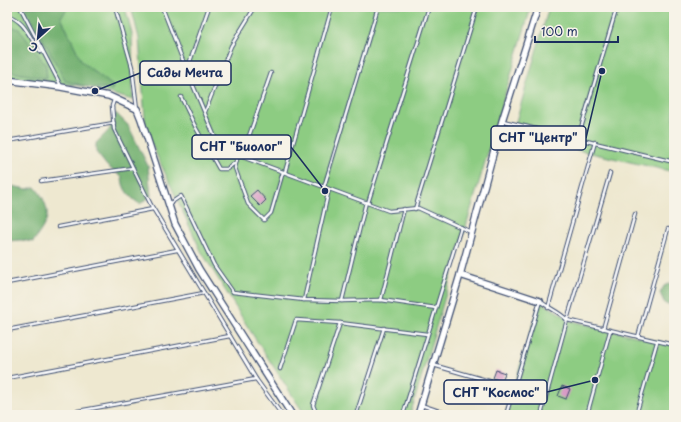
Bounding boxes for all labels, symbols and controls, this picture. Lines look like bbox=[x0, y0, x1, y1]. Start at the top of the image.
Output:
north arrow bbox=[18, 18, 58, 58]
scale bar bbox=[535, 18, 618, 44]
text: 100 m bbox=[541, 22, 578, 40]
text: С bbox=[26, 38, 41, 57]
callout: Сады Мечта bbox=[140, 61, 231, 85]
text: Сады Мечта bbox=[147, 63, 224, 81]
callout: СНТ "Центр" bbox=[491, 126, 586, 150]
text: СНТ "Центр" bbox=[499, 128, 577, 146]
callout: СНТ "Биолог" bbox=[192, 135, 291, 159]
text: СНТ "Биолог" bbox=[200, 137, 282, 155]
callout: СНТ "Космос" bbox=[444, 380, 547, 404]
text: СНТ "Космос" bbox=[452, 383, 540, 401]

